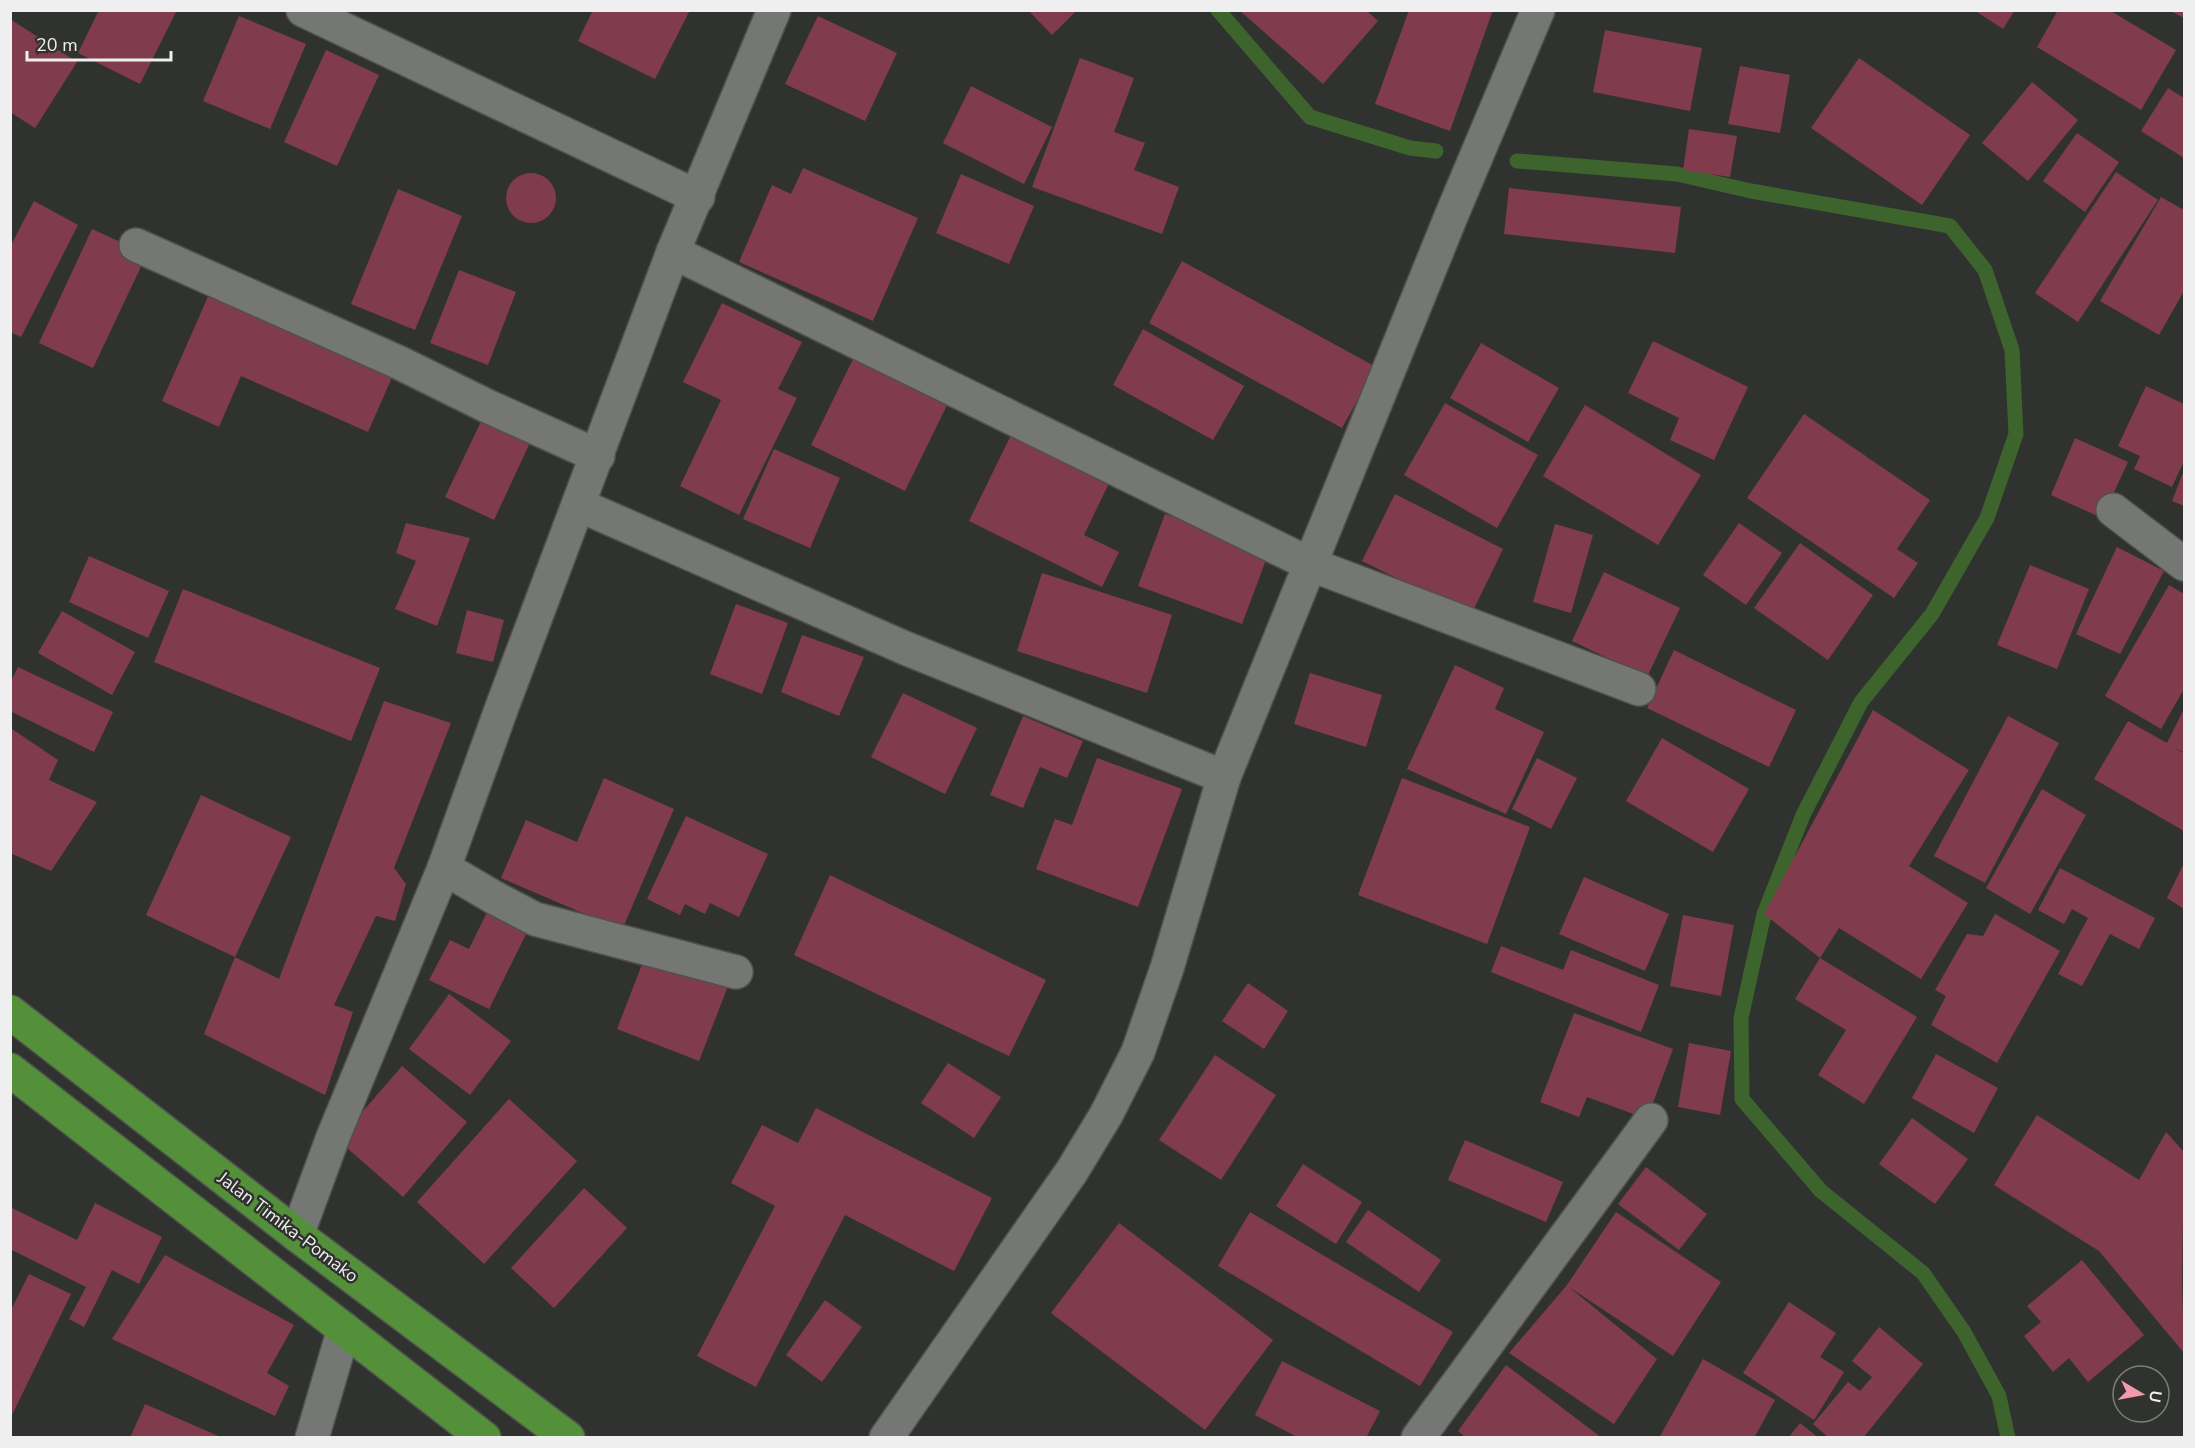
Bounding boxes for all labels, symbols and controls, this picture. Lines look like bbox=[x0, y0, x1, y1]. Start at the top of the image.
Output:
scale bar bbox=[27, 24, 171, 62]
text: 20 m bbox=[36, 33, 78, 57]
street label: Jalan Timika-Pomako bbox=[212, 1166, 363, 1288]
north arrow bbox=[2111, 1364, 2171, 1424]
text: U bbox=[2143, 1389, 2167, 1404]

